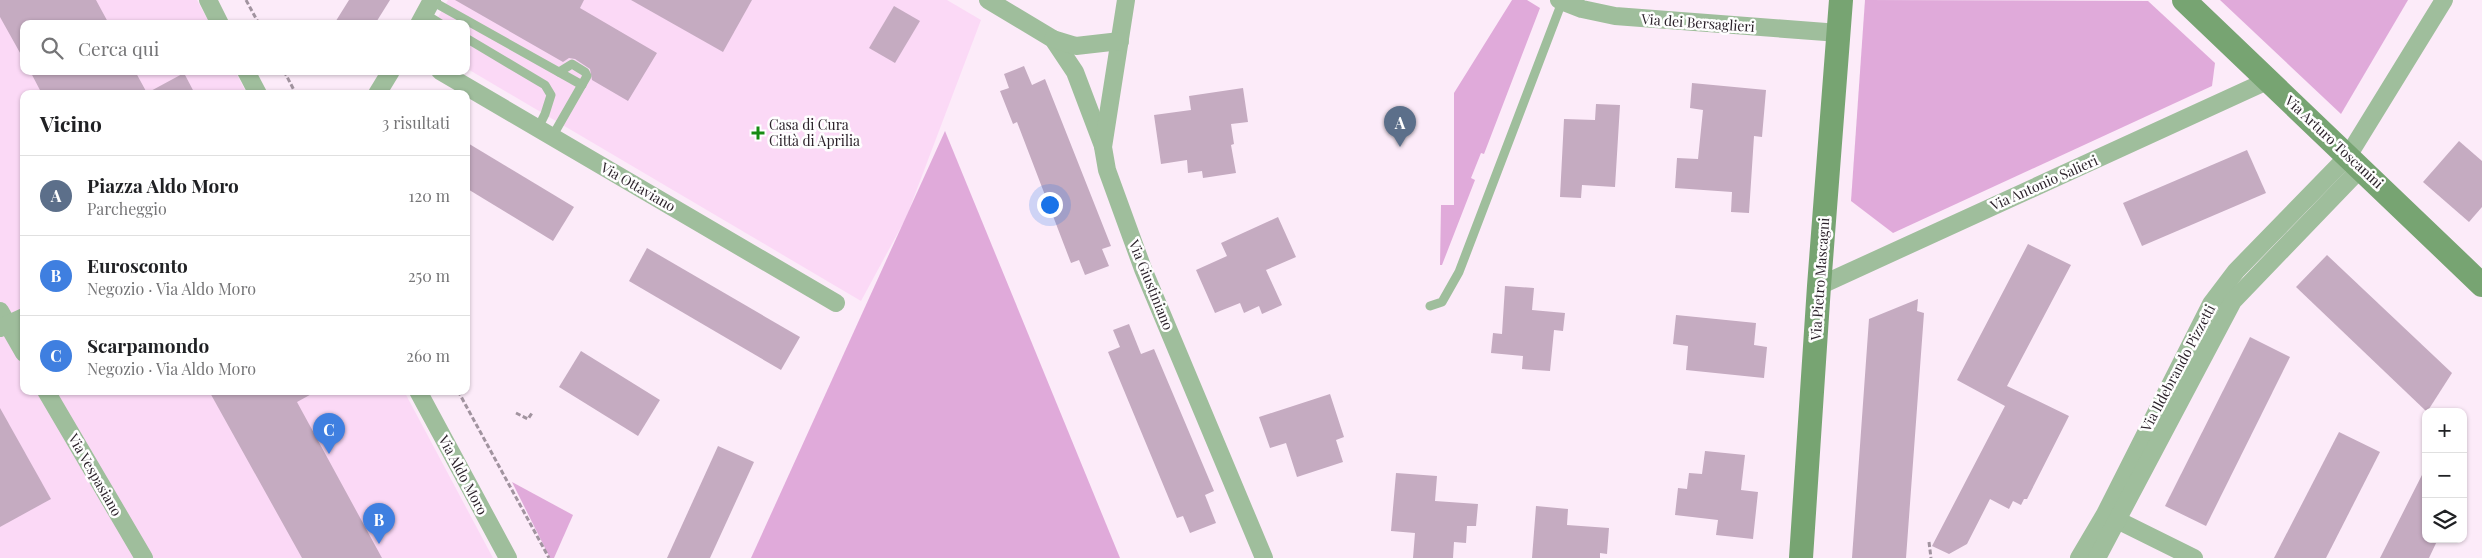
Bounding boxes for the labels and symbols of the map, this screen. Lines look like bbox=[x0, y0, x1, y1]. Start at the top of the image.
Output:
street label: Via dei Bersaglieri bbox=[1640, 9, 1755, 36]
street label: Via Arturo Toscanini bbox=[2280, 90, 2388, 192]
pin: A bbox=[1384, 106, 1416, 147]
place label: Casa di Cura Città di Aprilia bbox=[769, 115, 860, 150]
marker: Casa di Cura Città di Aprilia bbox=[751, 126, 765, 140]
street label: Via Antonio Salieri bbox=[1986, 150, 2101, 215]
street label: Via Ottaviano bbox=[597, 157, 679, 216]
your location bbox=[1037, 192, 1063, 218]
street label: Via Pietro Mascagni bbox=[1806, 217, 1833, 342]
street label: Via Giustiniano bbox=[1124, 236, 1178, 333]
street label: Via Ildebrando Pizzetti bbox=[2135, 301, 2219, 436]
pin: C bbox=[313, 413, 345, 454]
street label: Via Vespasiano bbox=[64, 429, 127, 520]
street label: Via Aldo Moro bbox=[434, 431, 493, 518]
pin: B bbox=[363, 503, 395, 544]

